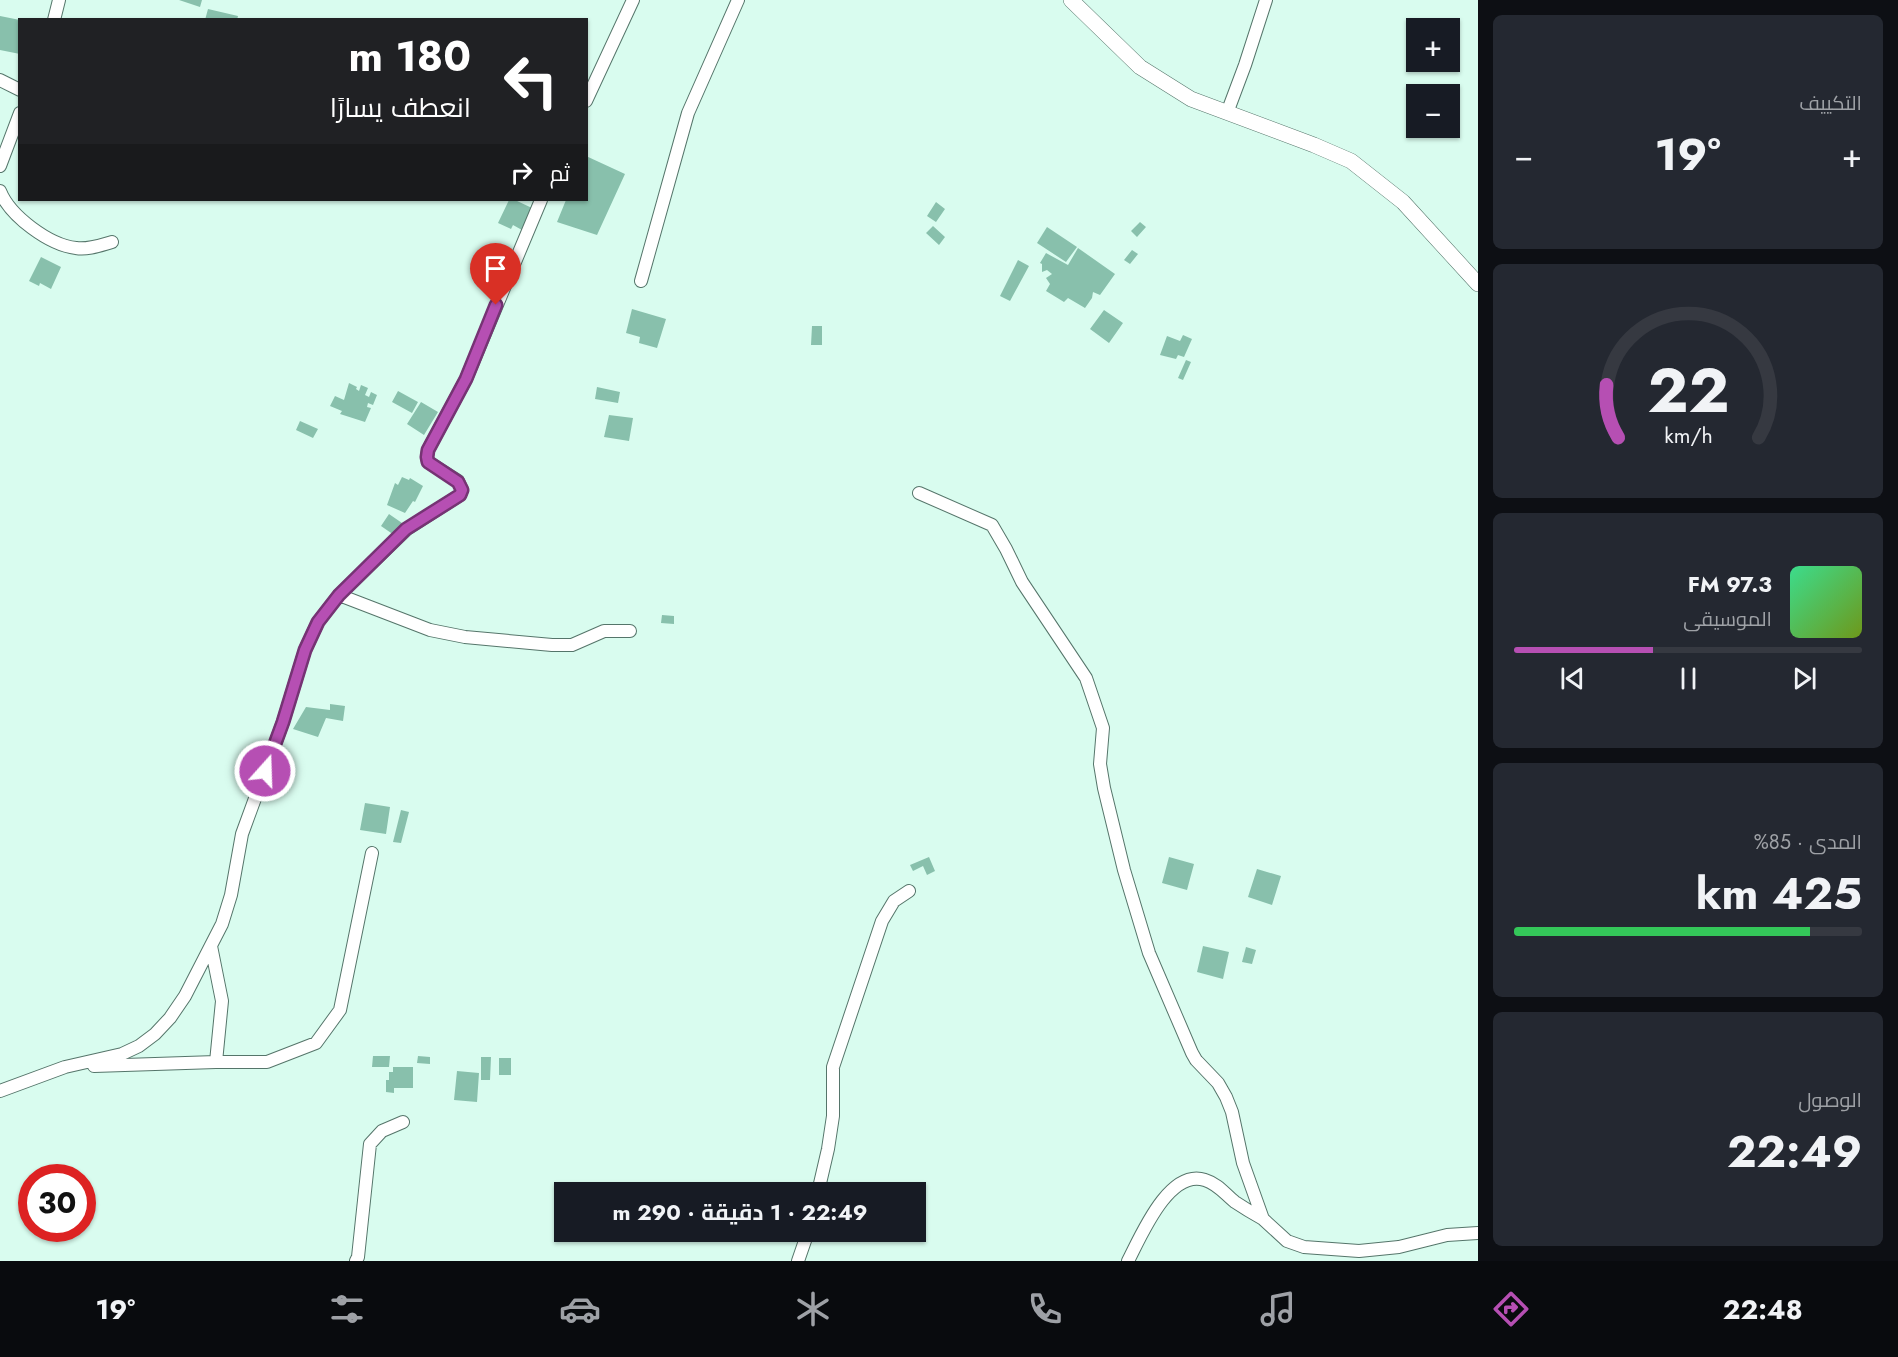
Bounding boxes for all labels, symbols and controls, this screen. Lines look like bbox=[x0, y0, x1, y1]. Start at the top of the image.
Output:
map controls bbox=[1406, 18, 1460, 138]
button: + bbox=[1406, 18, 1460, 72]
text: 180 m bbox=[348, 26, 471, 87]
icon: left bbox=[492, 42, 570, 120]
button: − bbox=[1406, 84, 1460, 138]
text: انعطف يسارًا bbox=[330, 88, 471, 127]
text: التكييف bbox=[1799, 89, 1862, 118]
text: 19° bbox=[1654, 122, 1721, 187]
text: − bbox=[1514, 132, 1533, 179]
text: + bbox=[1842, 132, 1862, 179]
icon: right bbox=[505, 156, 538, 189]
text: ثم bbox=[550, 157, 570, 189]
pin bbox=[470, 243, 521, 305]
icon: arrive bbox=[479, 252, 512, 285]
text: 22 bbox=[1647, 345, 1729, 435]
text: km/h bbox=[1664, 421, 1712, 452]
text: 97.3 FM bbox=[1688, 568, 1772, 600]
text: الموسيقى bbox=[1683, 605, 1772, 634]
icon: previous bbox=[1556, 662, 1589, 695]
icon: pause bbox=[1672, 662, 1705, 695]
icon: next bbox=[1788, 662, 1821, 695]
position arrow bbox=[233, 739, 297, 803]
text: المدى · 85% bbox=[1754, 828, 1862, 857]
text: 425 km bbox=[1696, 861, 1862, 926]
text: الوصول bbox=[1798, 1086, 1862, 1115]
text: 22:49 bbox=[1727, 1119, 1862, 1184]
speed limit sign: 30 bbox=[18, 1164, 96, 1242]
text: 22:49 · 1 دقيقة · 290 m bbox=[613, 1196, 868, 1228]
icon: filters bbox=[326, 1288, 368, 1330]
icon: car bbox=[559, 1288, 601, 1330]
icon: climate bbox=[792, 1288, 834, 1330]
icon: phone bbox=[1024, 1288, 1066, 1330]
icon: music bbox=[1257, 1288, 1299, 1330]
icon: directions bbox=[1490, 1288, 1532, 1330]
text: 19° bbox=[95, 1290, 135, 1329]
text: 22:48 bbox=[1723, 1290, 1803, 1329]

